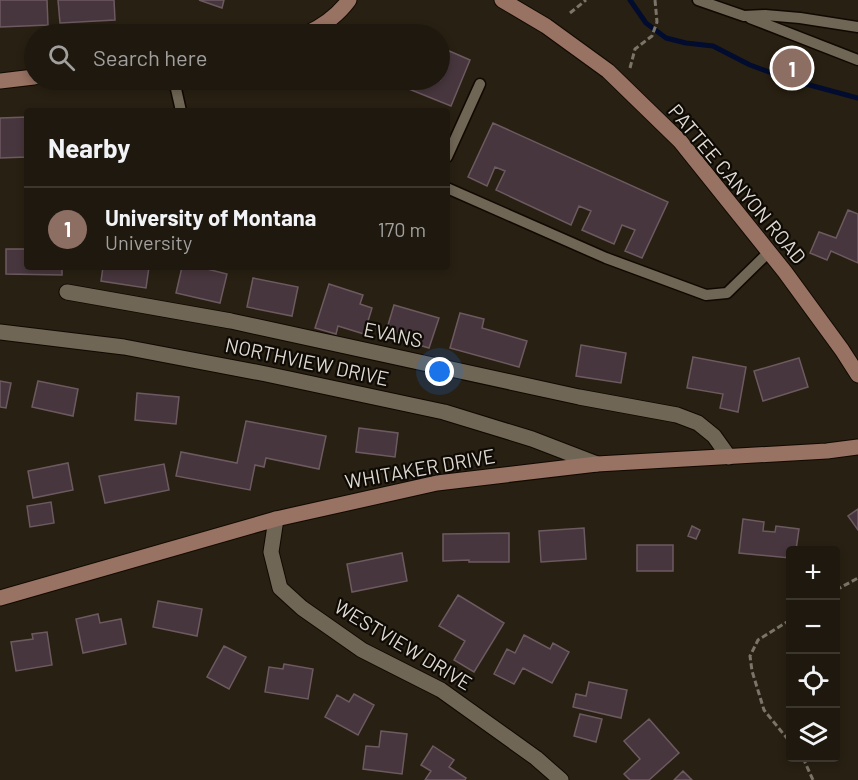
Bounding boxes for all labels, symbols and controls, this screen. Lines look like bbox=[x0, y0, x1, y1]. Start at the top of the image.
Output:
search box bbox=[24, 24, 450, 90]
icon: search bbox=[45, 41, 78, 74]
text: Search here bbox=[93, 44, 207, 70]
pin: 1 bbox=[772, 46, 812, 90]
street label: PATTEE CANYON ROAD bbox=[664, 99, 812, 268]
text: Nearby bbox=[48, 132, 130, 163]
text: University of Montana bbox=[105, 204, 316, 230]
text: 1 bbox=[64, 217, 71, 241]
text: 170 m bbox=[378, 217, 426, 241]
text: University bbox=[105, 230, 192, 254]
street label: EVANS bbox=[362, 316, 425, 352]
street label: NORTHVIEW DRIVE bbox=[223, 332, 391, 390]
your location bbox=[425, 357, 454, 386]
street label: WHITAKER DRIVE bbox=[343, 443, 497, 493]
map controls bbox=[786, 546, 840, 762]
button: + bbox=[786, 546, 840, 600]
street label: WESTVIEW DRIVE bbox=[330, 594, 477, 695]
button: − bbox=[786, 600, 840, 654]
button: locate bbox=[786, 654, 840, 708]
button: layers bbox=[786, 708, 840, 762]

